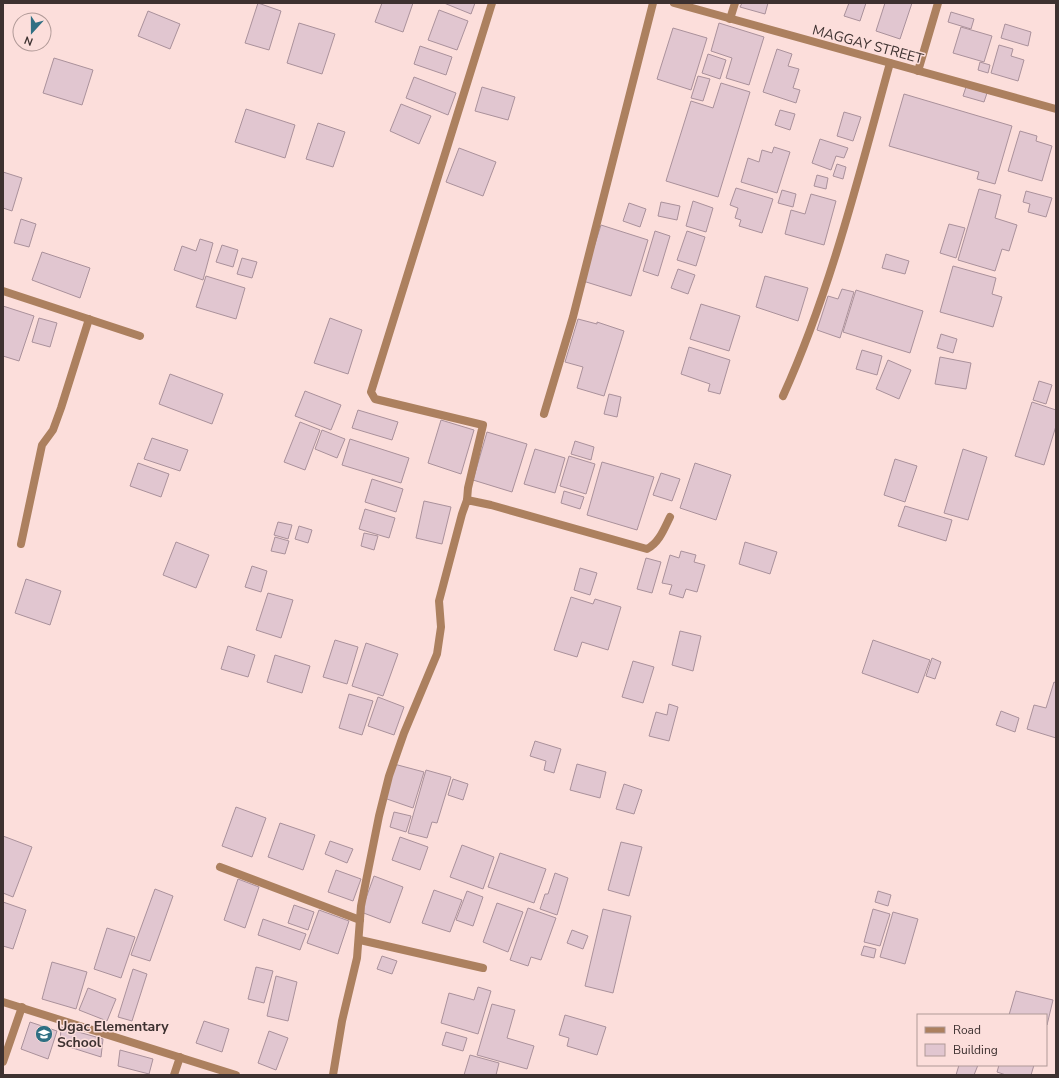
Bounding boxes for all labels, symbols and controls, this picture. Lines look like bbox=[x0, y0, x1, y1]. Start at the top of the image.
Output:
north arrow bbox=[12, 12, 52, 52]
street label: MAGGAY STREET bbox=[810, 21, 926, 69]
text: N bbox=[22, 32, 35, 49]
legend bbox=[917, 1014, 1047, 1066]
place label: Ugac Elementary School bbox=[57, 1017, 169, 1052]
text: Road bbox=[953, 1022, 981, 1038]
school or university icon: Ugac Elementary School bbox=[34, 1024, 54, 1044]
text: Building bbox=[953, 1042, 998, 1058]

